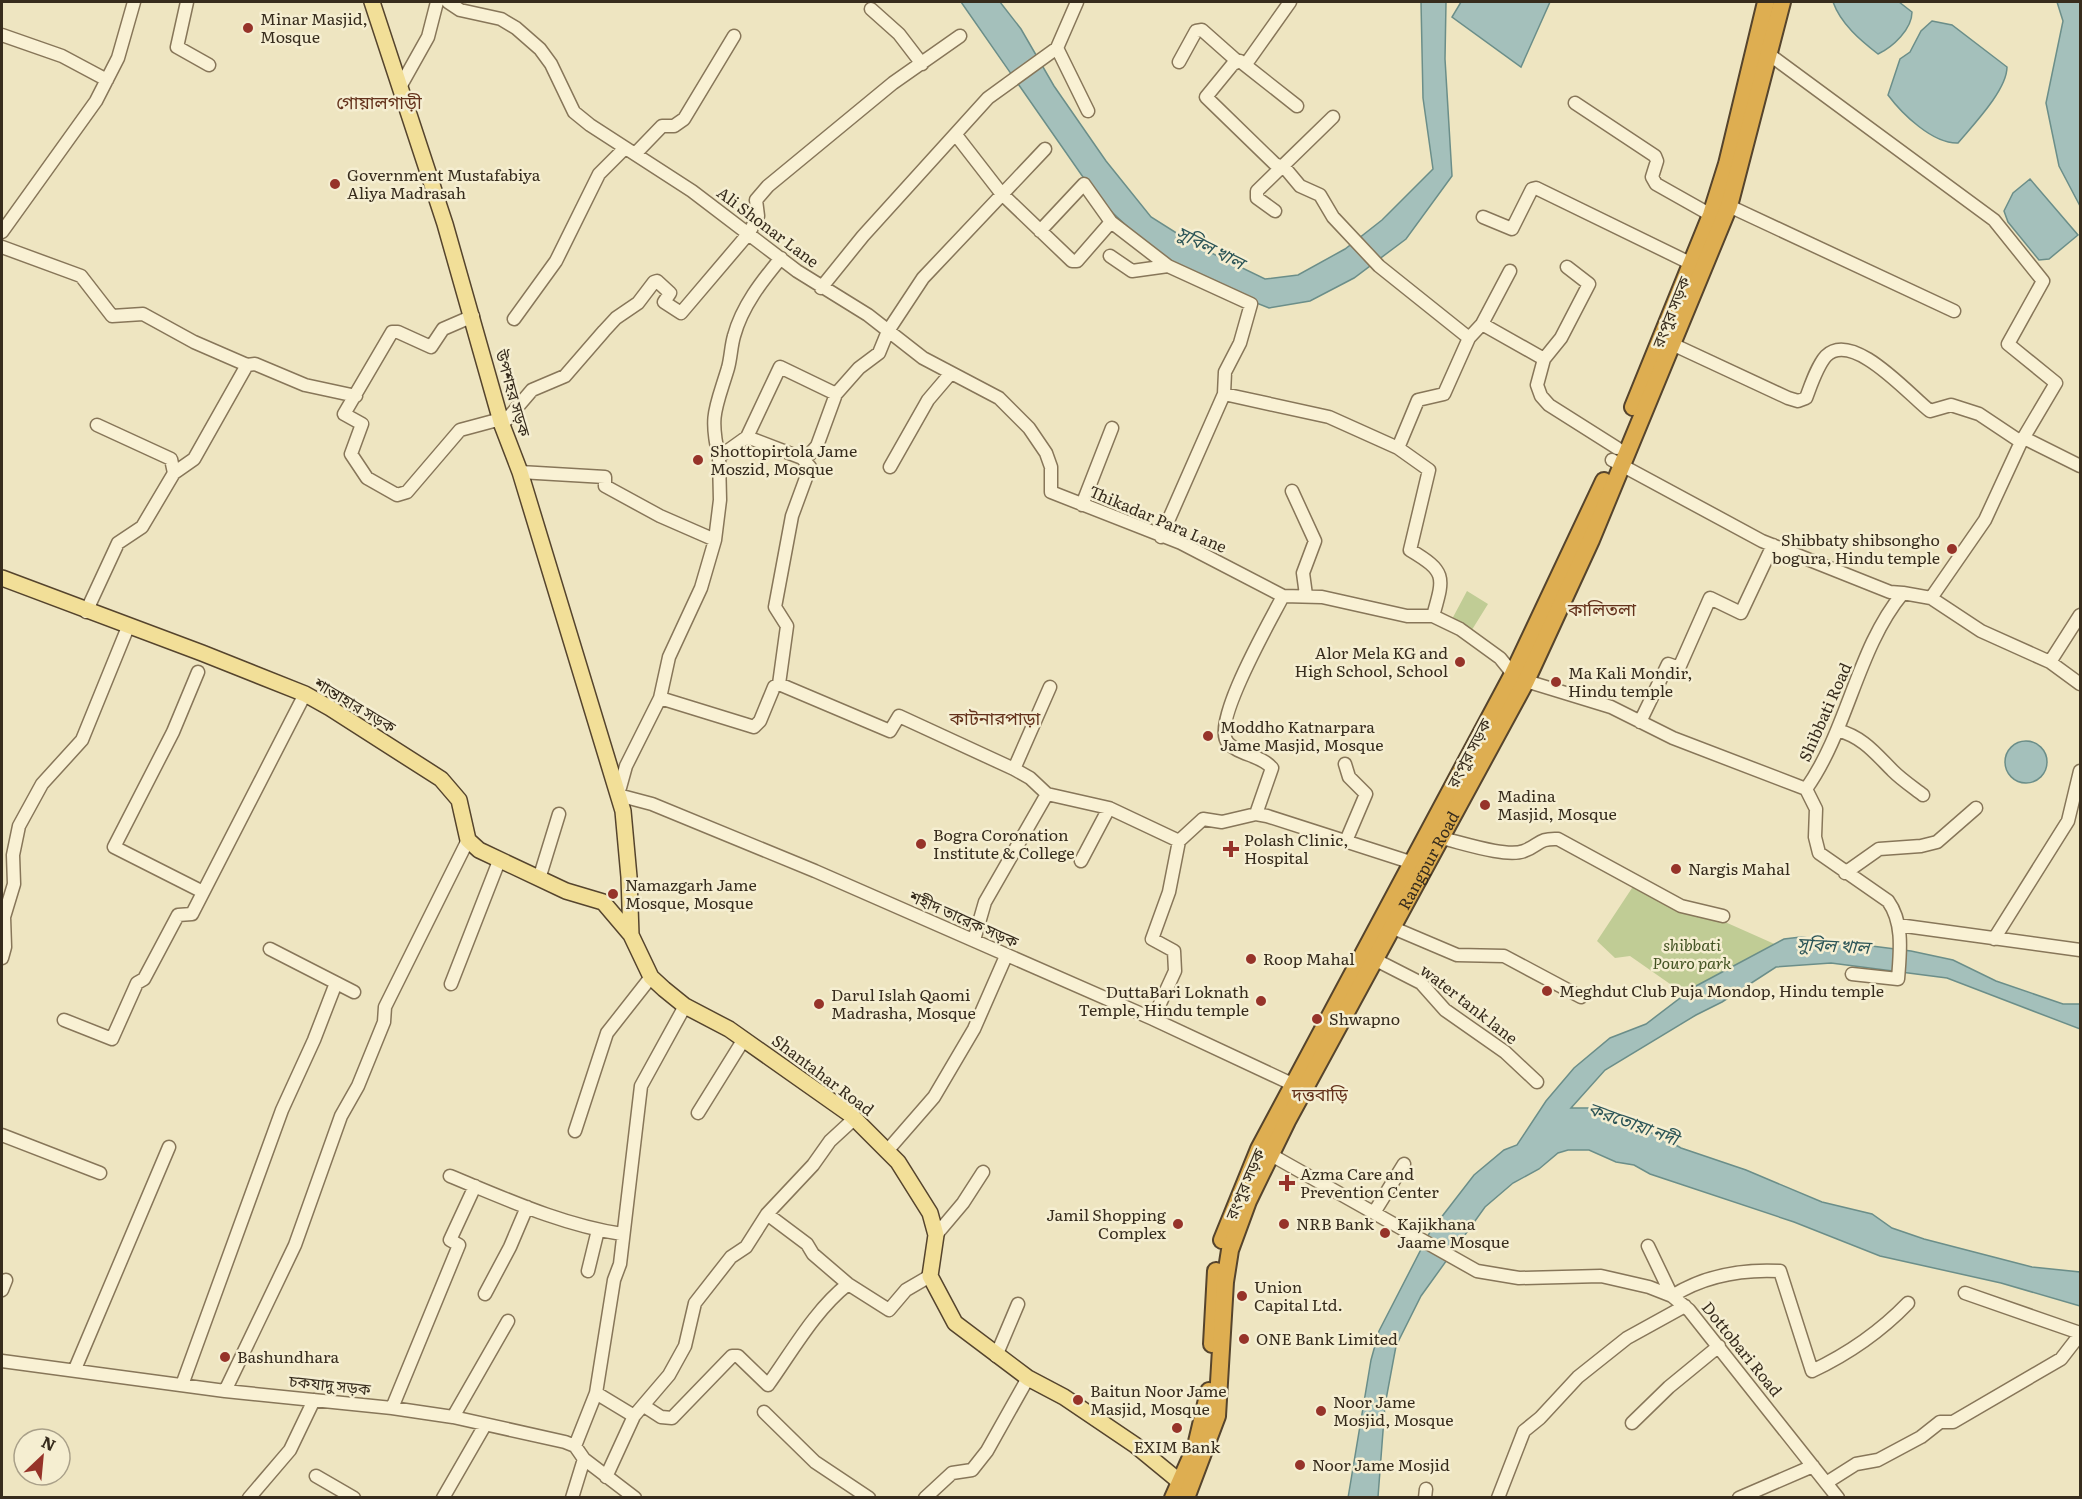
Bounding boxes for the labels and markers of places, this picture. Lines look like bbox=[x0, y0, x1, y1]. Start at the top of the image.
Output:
place label: Minar Masjid, Mosque bbox=[260, 6, 368, 48]
marker: Minar Masjid, Mosque bbox=[241, 21, 255, 35]
place label: Government Mustafabiya Aliya Madrasah bbox=[347, 162, 541, 204]
marker: Government Mustafabiya Aliya Madrasah bbox=[328, 177, 342, 191]
place label: Shottopirtola Jame Moszid, Mosque bbox=[710, 438, 857, 480]
marker: Shottopirtola Jame Moszid, Mosque bbox=[691, 453, 705, 467]
place label: Shibbaty shibsongho bogura, Hindu temple bbox=[1772, 527, 1940, 569]
marker: Shibbaty shibsongho bogura, Hindu temple bbox=[1945, 542, 1959, 556]
place label: Alor Mela KG and High School, School bbox=[1295, 640, 1448, 682]
marker: Alor Mela KG and High School, School bbox=[1453, 655, 1467, 669]
place label: Ma Kali Mondir, Hindu temple bbox=[1568, 660, 1692, 702]
marker: Ma Kali Mondir, Hindu temple bbox=[1549, 675, 1563, 689]
place label: Moddho Katnarpara Jame Masjid, Mosque bbox=[1220, 714, 1384, 756]
marker: Moddho Katnarpara Jame Masjid, Mosque bbox=[1201, 729, 1215, 743]
place label: Madina Masjid, Mosque bbox=[1497, 783, 1617, 825]
marker: Madina Masjid, Mosque bbox=[1478, 798, 1492, 812]
place label: Bogra Coronation Institute & College bbox=[933, 822, 1075, 864]
place label: Polash Clinic, Hospital bbox=[1244, 827, 1348, 869]
marker: Bogra Coronation Institute & College bbox=[914, 837, 928, 851]
marker: Polash Clinic, Hospital bbox=[1222, 840, 1240, 858]
place label: Nargis Mahal bbox=[1688, 856, 1790, 880]
marker: Nargis Mahal bbox=[1669, 862, 1683, 876]
place label: Namazgarh Jame Mosque, Mosque bbox=[625, 872, 757, 914]
marker: Namazgarh Jame Mosque, Mosque bbox=[606, 887, 620, 901]
place label: Roop Mahal bbox=[1263, 946, 1355, 970]
marker: Roop Mahal bbox=[1244, 952, 1258, 966]
place label: Meghdut Club Puja Mondop, Hindu temple bbox=[1559, 978, 1884, 1002]
place label: DuttaBari Loknath Temple, Hindu temple bbox=[1078, 979, 1249, 1021]
place label: Darul Islah Qaomi Madrasha, Mosque bbox=[831, 982, 976, 1024]
marker: Meghdut Club Puja Mondop, Hindu temple bbox=[1540, 984, 1554, 998]
marker: DuttaBari Loknath Temple, Hindu temple bbox=[1254, 994, 1268, 1008]
marker: Darul Islah Qaomi Madrasha, Mosque bbox=[812, 997, 826, 1011]
place label: Shwapno bbox=[1329, 1006, 1400, 1030]
marker: Shwapno bbox=[1310, 1012, 1324, 1026]
place label: Azma Care and Prevention Center bbox=[1300, 1161, 1439, 1203]
marker: Azma Care and Prevention Center bbox=[1278, 1174, 1296, 1192]
place label: Jamil Shopping Complex bbox=[1046, 1202, 1167, 1244]
place label: NRB Bank bbox=[1296, 1211, 1374, 1235]
place label: Kajikhana Jaame Mosque bbox=[1397, 1211, 1509, 1253]
marker: Jamil Shopping Complex bbox=[1171, 1217, 1185, 1231]
marker: NRB Bank bbox=[1277, 1217, 1291, 1231]
marker: Kajikhana Jaame Mosque bbox=[1378, 1226, 1392, 1240]
place label: Union Capital Ltd. bbox=[1254, 1274, 1343, 1316]
marker: Union Capital Ltd. bbox=[1235, 1289, 1249, 1303]
place label: ONE Bank Limited bbox=[1256, 1326, 1398, 1350]
marker: ONE Bank Limited bbox=[1237, 1332, 1251, 1346]
place label: Bashundhara bbox=[237, 1344, 340, 1368]
marker: Bashundhara bbox=[218, 1350, 232, 1364]
place label: Baitun Noor Jame Masjid, Mosque bbox=[1090, 1378, 1227, 1420]
place label: Noor Jame Mosjid, Mosque bbox=[1333, 1389, 1454, 1431]
marker: Baitun Noor Jame Masjid, Mosque bbox=[1071, 1393, 1085, 1407]
marker: Noor Jame Mosjid, Mosque bbox=[1314, 1404, 1328, 1418]
marker: EXIM Bank bbox=[1170, 1421, 1184, 1435]
place label: EXIM Bank bbox=[1134, 1434, 1221, 1458]
place label: Noor Jame Mosjid bbox=[1312, 1452, 1450, 1476]
marker: Noor Jame Mosjid bbox=[1293, 1458, 1307, 1472]

